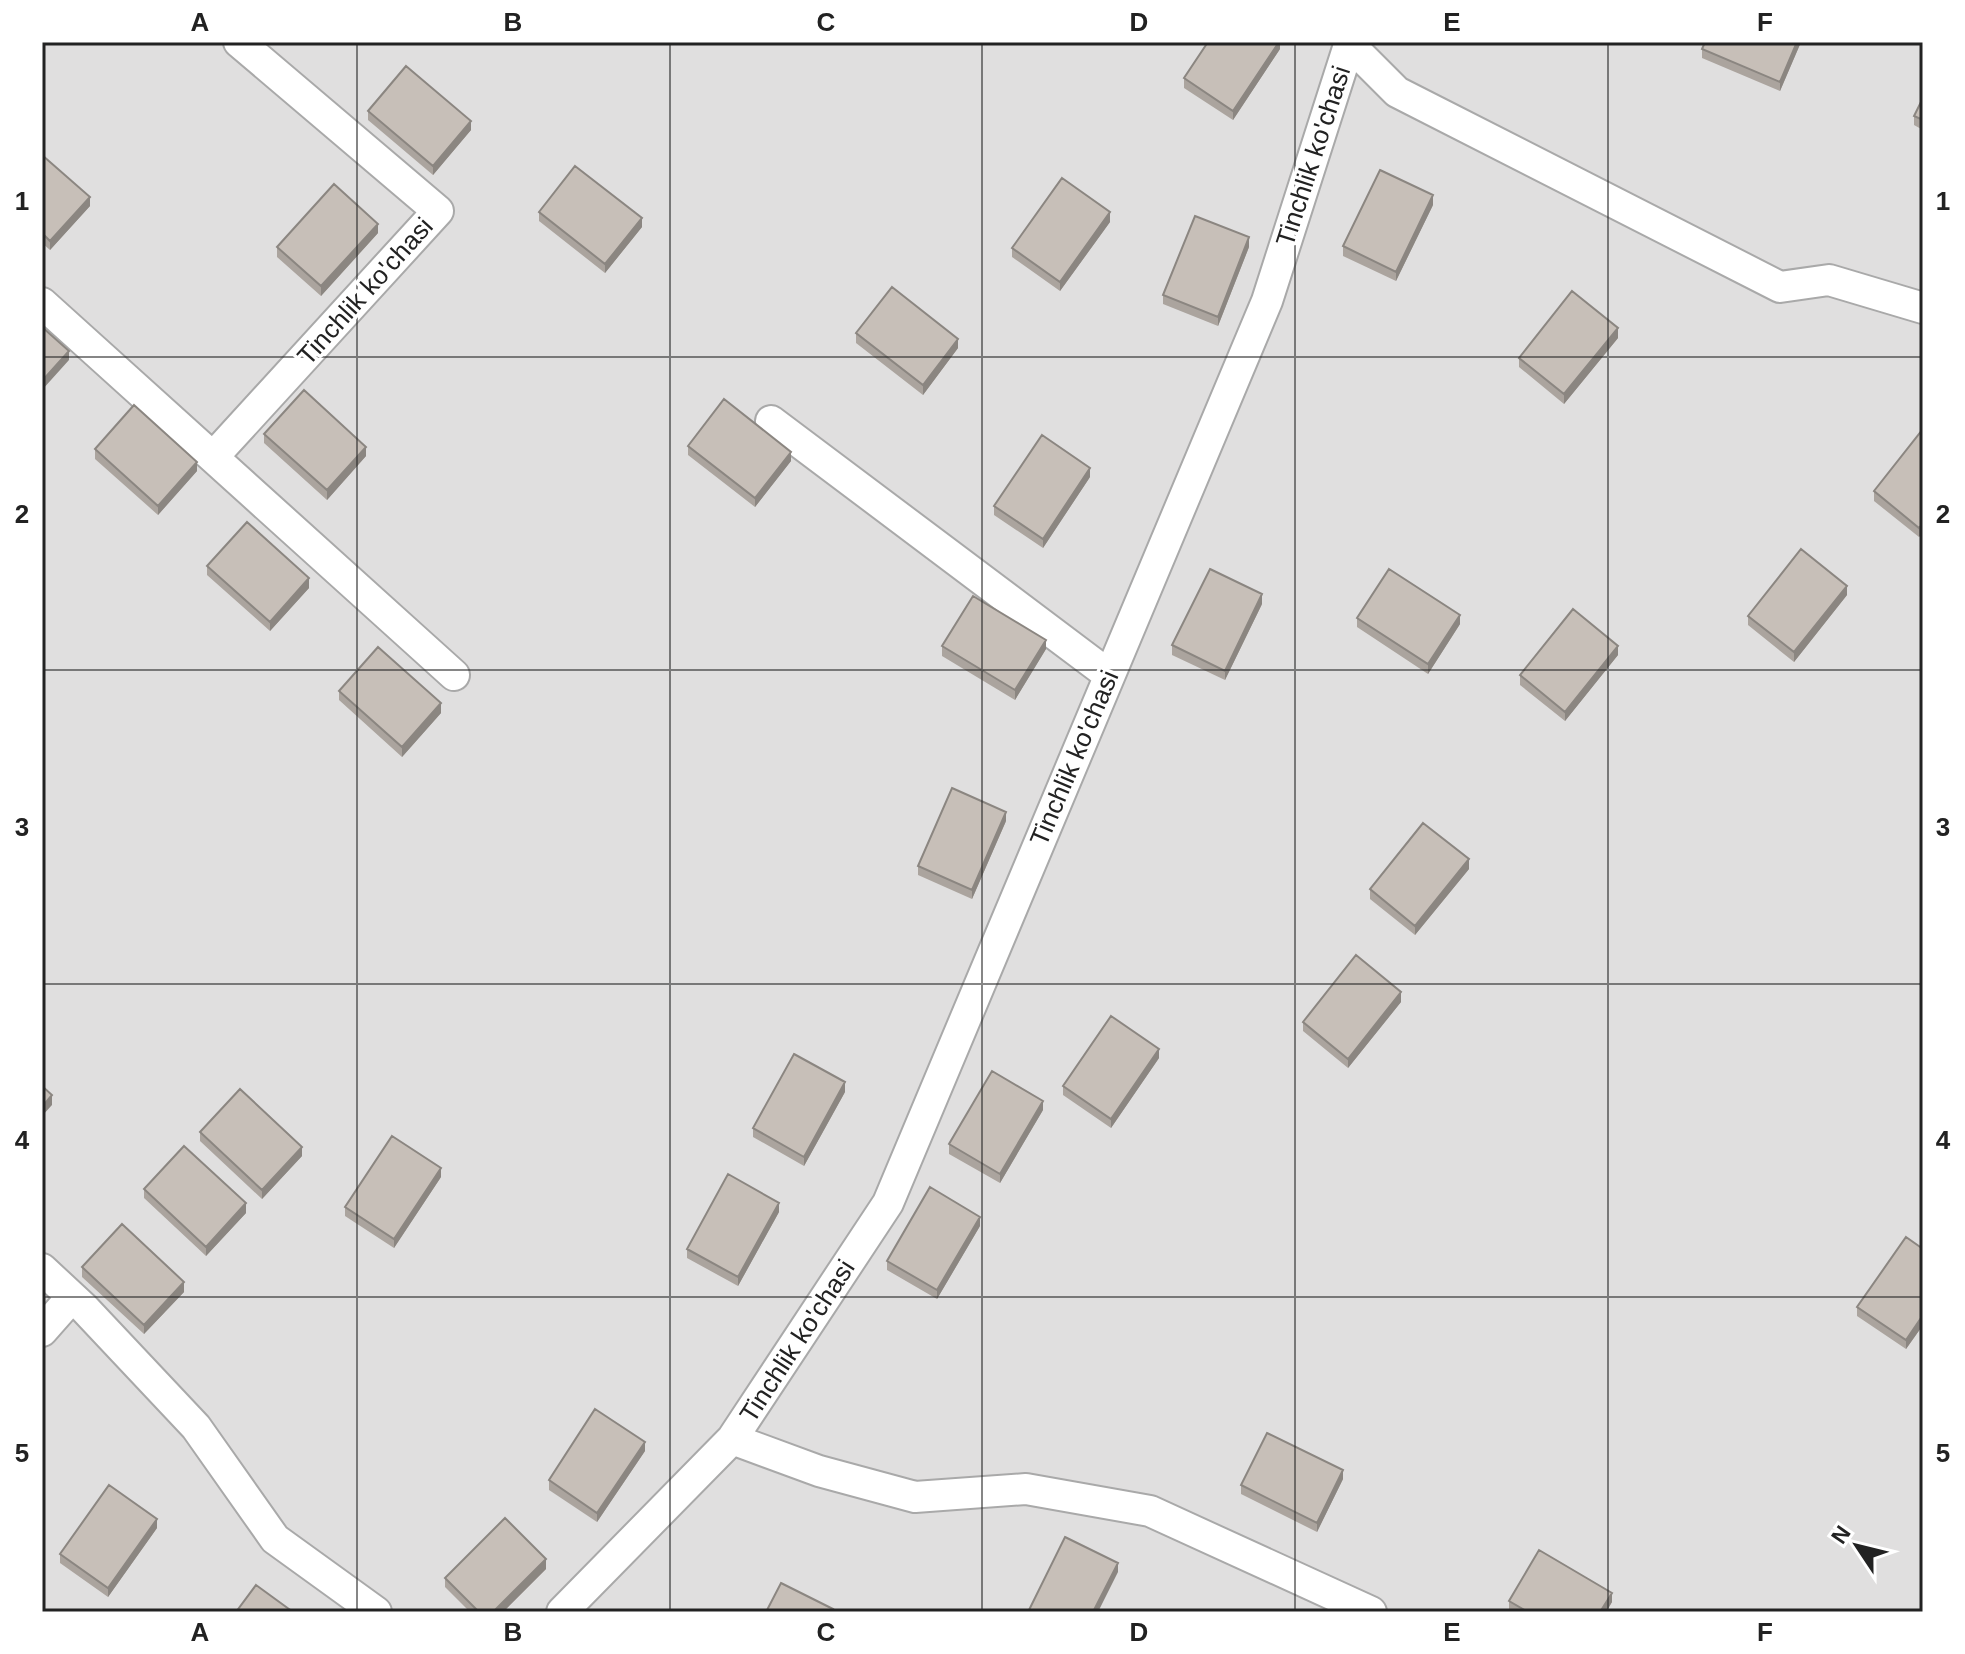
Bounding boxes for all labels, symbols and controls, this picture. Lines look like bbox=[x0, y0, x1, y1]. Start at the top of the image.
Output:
text: A bbox=[191, 7, 210, 37]
text: B bbox=[504, 7, 522, 37]
text: C bbox=[817, 7, 836, 37]
text: D bbox=[1130, 7, 1148, 37]
text: E bbox=[1443, 7, 1461, 37]
text: F bbox=[1757, 7, 1773, 37]
street label: Tinchlik ko'chasi bbox=[1270, 62, 1356, 250]
text: 1 bbox=[15, 186, 29, 216]
text: 1 bbox=[1936, 186, 1950, 216]
street label: Tinchlik ko'chasi bbox=[291, 211, 439, 371]
text: 2 bbox=[15, 499, 29, 529]
text: 2 bbox=[1936, 499, 1950, 529]
street label: Tinchlik ko'chasi bbox=[1024, 666, 1124, 850]
text: 3 bbox=[15, 812, 29, 842]
text: 3 bbox=[1936, 812, 1950, 842]
text: 4 bbox=[15, 1125, 30, 1155]
text: 4 bbox=[1936, 1125, 1951, 1155]
street label: Tinchlik ko'chasi bbox=[733, 1254, 861, 1428]
text: 5 bbox=[15, 1438, 29, 1468]
text: 5 bbox=[1936, 1438, 1950, 1468]
north arrow bbox=[1817, 1506, 1897, 1586]
text: N bbox=[1826, 1521, 1856, 1548]
text: A bbox=[191, 1617, 210, 1647]
text: B bbox=[504, 1617, 522, 1647]
text: C bbox=[817, 1617, 836, 1647]
text: D bbox=[1130, 1617, 1148, 1647]
text: E bbox=[1443, 1617, 1461, 1647]
text: F bbox=[1757, 1617, 1773, 1647]

